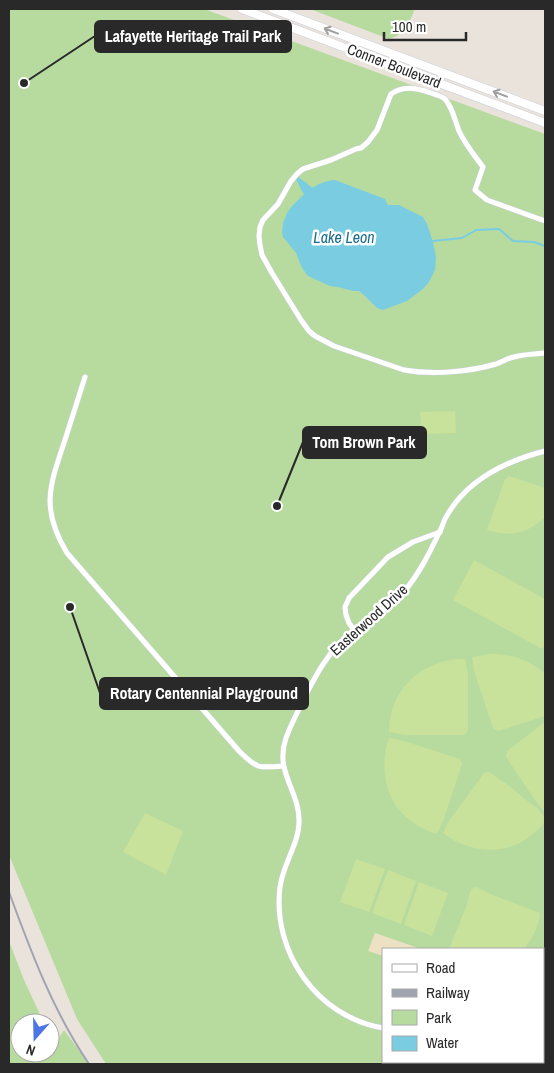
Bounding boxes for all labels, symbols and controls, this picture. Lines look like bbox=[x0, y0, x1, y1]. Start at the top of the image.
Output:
scale bar bbox=[384, 10, 466, 42]
text: 100 m bbox=[392, 16, 426, 37]
callout: Lafayette Heritage Trail Park bbox=[95, 21, 291, 52]
text: Lafayette Heritage Trail Park bbox=[105, 25, 282, 47]
one-way arrow bbox=[324, 26, 339, 35]
street label: Conner Boulevard bbox=[344, 38, 444, 93]
one-way arrow bbox=[492, 89, 508, 98]
water label: Lake Leon bbox=[313, 226, 375, 248]
callout: Tom Brown Park bbox=[303, 427, 426, 458]
text: Tom Brown Park bbox=[312, 431, 416, 453]
street label: Easterwood Drive bbox=[325, 579, 412, 660]
callout: Rotary Centennial Playground bbox=[100, 678, 308, 709]
text: Rotary Centennial Playground bbox=[110, 682, 298, 704]
legend bbox=[382, 948, 544, 1063]
text: Road bbox=[426, 957, 455, 978]
text: Railway bbox=[426, 982, 471, 1003]
text: Park bbox=[426, 1007, 452, 1028]
north arrow bbox=[10, 1013, 60, 1063]
text: Water bbox=[426, 1032, 458, 1053]
text: N bbox=[24, 1040, 38, 1060]

